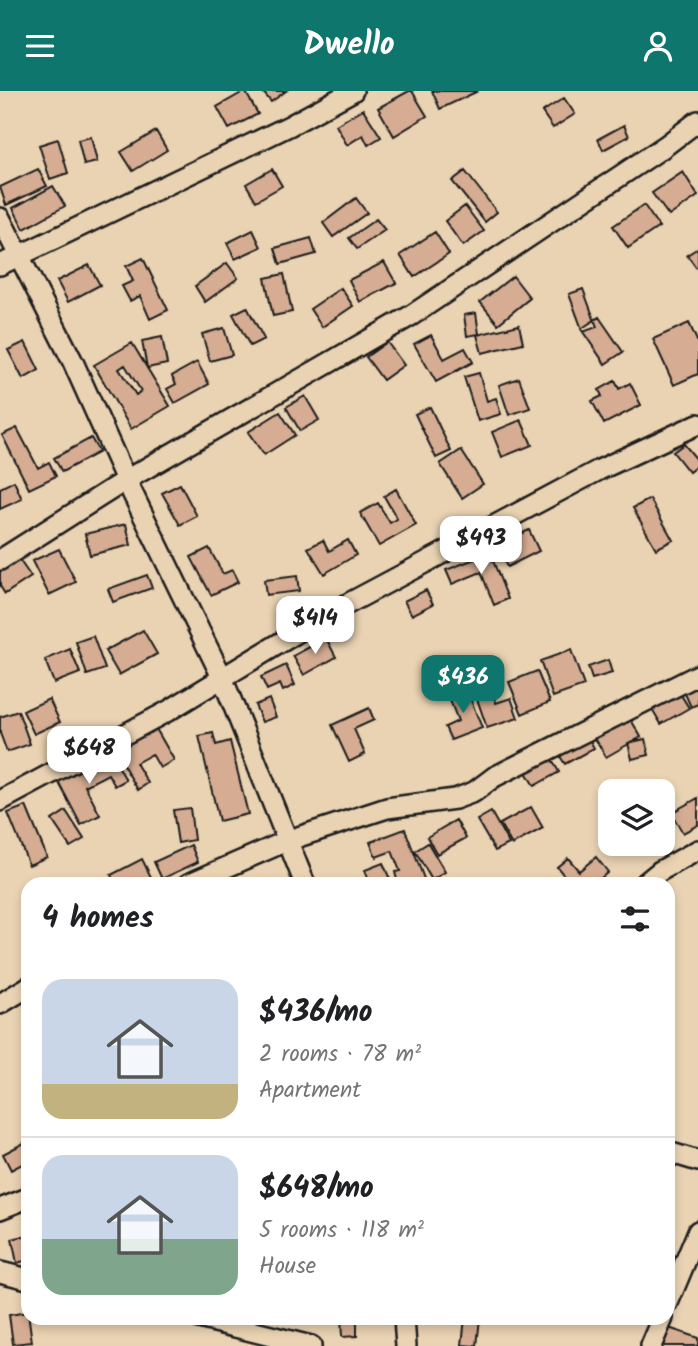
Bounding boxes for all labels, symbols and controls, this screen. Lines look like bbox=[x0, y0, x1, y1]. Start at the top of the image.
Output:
text: Dwello bbox=[303, 20, 395, 71]
icon: menu bbox=[21, 27, 59, 65]
icon: person bbox=[639, 27, 677, 65]
pin: $493 bbox=[440, 517, 522, 576]
text: $493 bbox=[456, 521, 506, 557]
pin: $414 bbox=[274, 596, 356, 656]
text: $414 bbox=[292, 601, 338, 637]
pin: $436 bbox=[422, 655, 504, 715]
text: $436 bbox=[437, 660, 489, 696]
pin: $648 bbox=[48, 727, 130, 786]
text: $648 bbox=[63, 731, 115, 767]
map controls bbox=[598, 779, 675, 856]
button: layers bbox=[598, 779, 675, 856]
text: 4 homes bbox=[42, 895, 154, 943]
icon: filters bbox=[616, 900, 654, 938]
text: $436/mo bbox=[259, 989, 373, 1037]
icon: home bbox=[98, 1007, 182, 1091]
text: 2 rooms · 78 m² bbox=[259, 1037, 421, 1073]
text: Apartment bbox=[259, 1073, 361, 1109]
text: $648/mo bbox=[259, 1165, 374, 1213]
icon: home bbox=[98, 1183, 182, 1267]
text: 5 rooms · 118 m² bbox=[259, 1213, 424, 1249]
text: House bbox=[259, 1249, 316, 1285]

